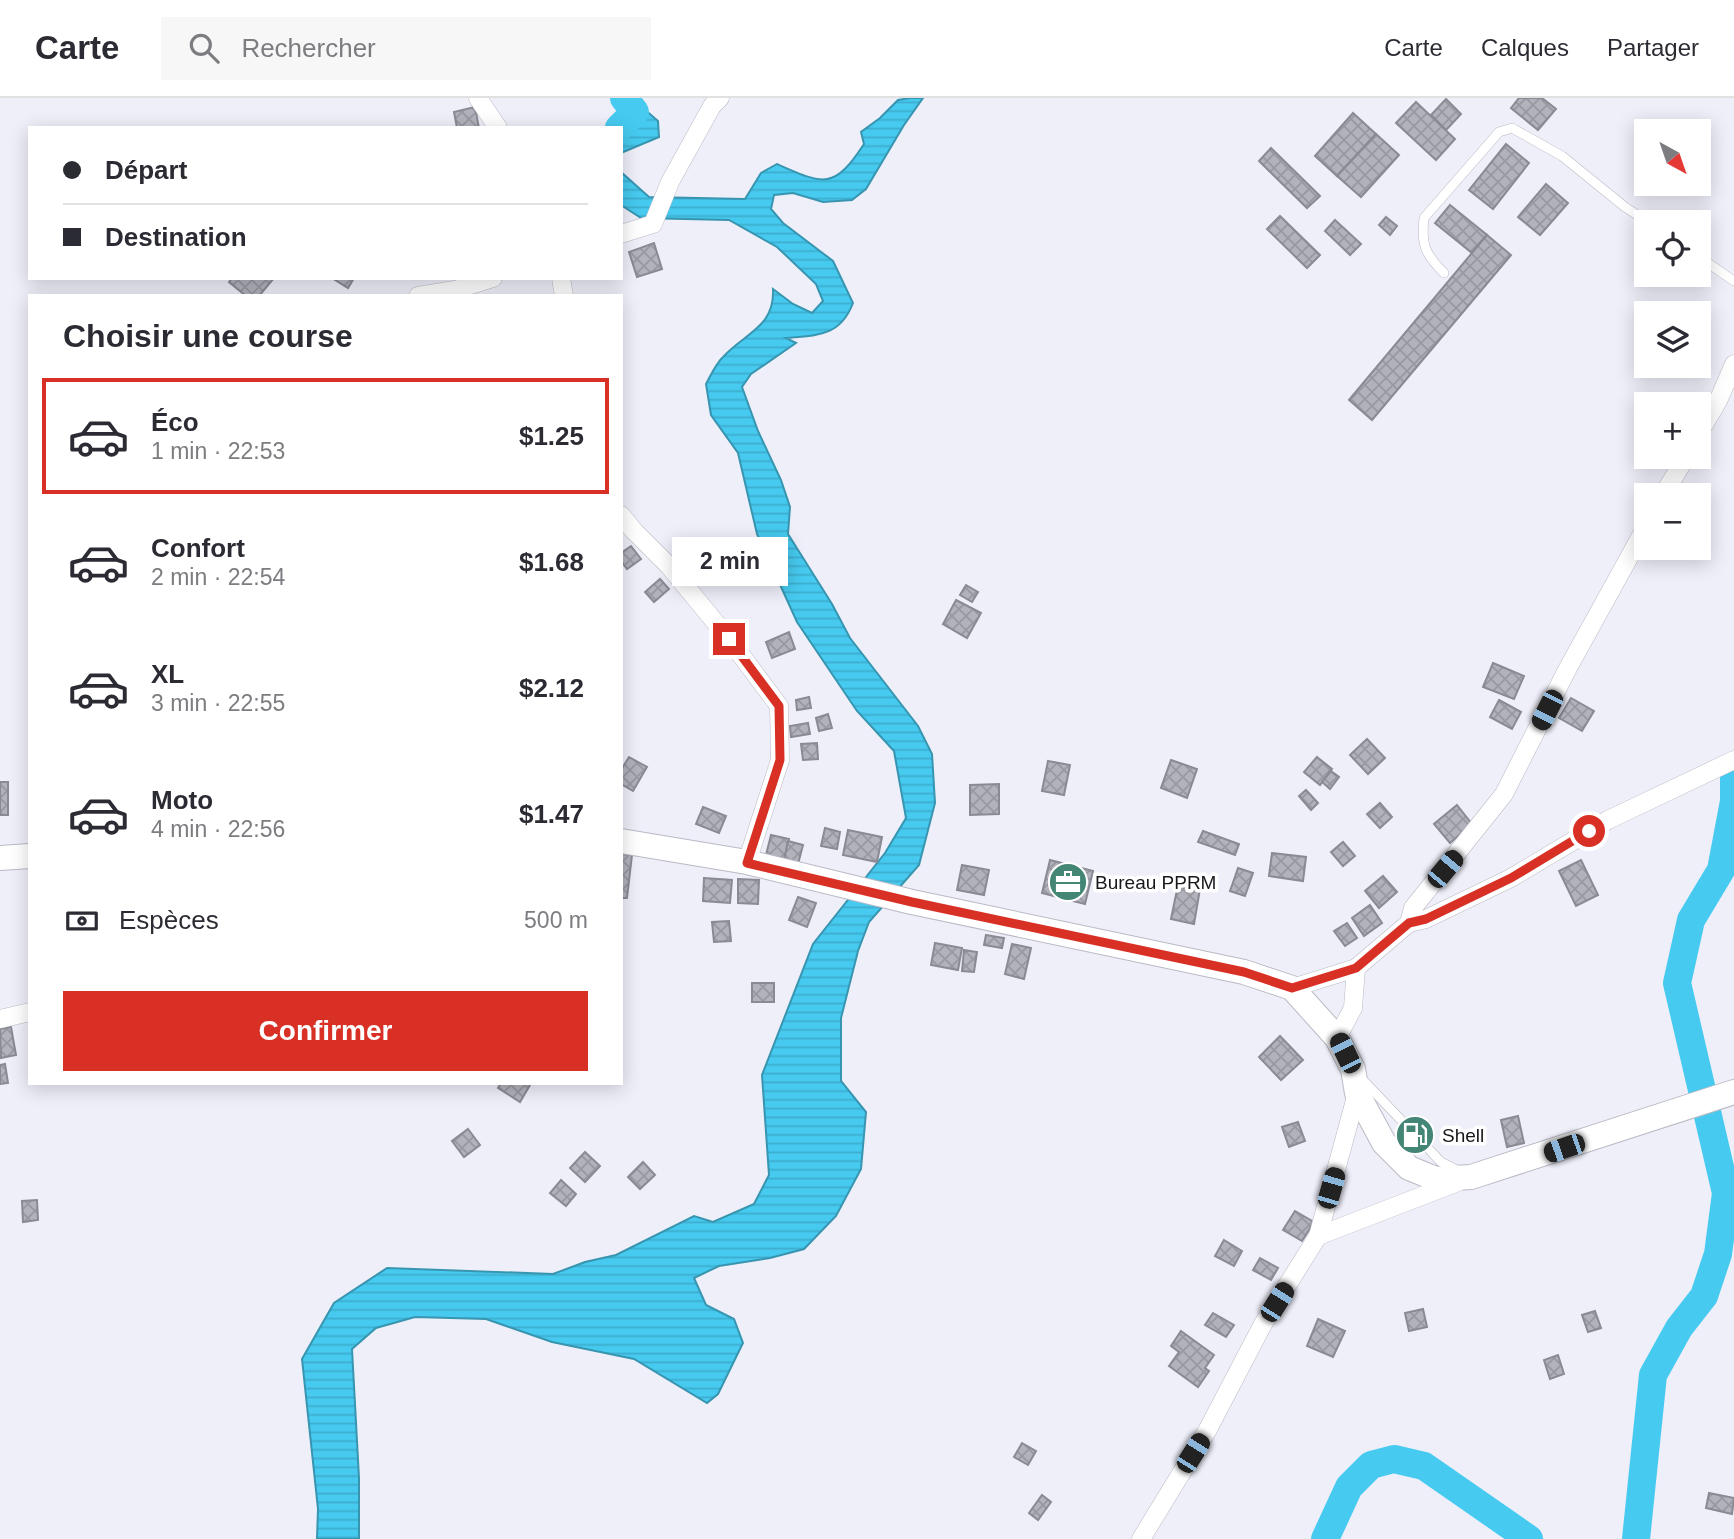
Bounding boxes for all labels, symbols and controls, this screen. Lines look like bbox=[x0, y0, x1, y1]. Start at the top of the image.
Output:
search box bbox=[161, 17, 651, 80]
text: Carte bbox=[35, 29, 119, 66]
icon: search bbox=[185, 29, 223, 67]
text: Rechercher bbox=[241, 33, 376, 63]
text: Carte bbox=[1384, 34, 1443, 61]
text: Calques bbox=[1481, 34, 1569, 61]
text: Partager bbox=[1607, 34, 1699, 61]
north arrow bbox=[1634, 119, 1712, 196]
map controls bbox=[1634, 119, 1711, 560]
text: Départ bbox=[105, 155, 187, 185]
button: locate bbox=[1634, 210, 1711, 287]
text: Destination bbox=[105, 222, 247, 252]
button: layers bbox=[1634, 301, 1711, 378]
text: Choisir une course bbox=[63, 318, 353, 354]
button: + bbox=[1634, 392, 1711, 469]
icon: car bbox=[67, 405, 130, 468]
text: Éco bbox=[151, 407, 199, 437]
text: $1.25 bbox=[519, 421, 584, 451]
text: 1 min · 22:53 bbox=[151, 438, 285, 464]
button: − bbox=[1634, 483, 1711, 560]
icon: car bbox=[67, 531, 130, 594]
text: Confort bbox=[151, 533, 245, 563]
callout: 2 min bbox=[671, 538, 787, 587]
text: $1.68 bbox=[519, 547, 584, 577]
text: 2 min bbox=[700, 548, 760, 574]
text: 2 min · 22:54 bbox=[151, 564, 285, 590]
route end bbox=[713, 623, 745, 655]
icon: car bbox=[67, 657, 130, 720]
text: XL bbox=[151, 659, 184, 689]
text: $2.12 bbox=[519, 673, 584, 703]
car bbox=[1529, 687, 1566, 733]
text: 3 min · 22:55 bbox=[151, 690, 285, 716]
icon: car bbox=[67, 783, 130, 846]
text: Moto bbox=[151, 785, 213, 815]
text: $1.47 bbox=[519, 799, 584, 829]
route start bbox=[1573, 815, 1605, 847]
text: 4 min · 22:56 bbox=[151, 816, 285, 842]
car bbox=[1424, 846, 1467, 892]
office icon: Bureau PPRM bbox=[1047, 861, 1089, 903]
place label: Bureau PPRM bbox=[1095, 872, 1216, 893]
icon: cash bbox=[63, 902, 101, 940]
text: Espèces bbox=[119, 905, 219, 935]
text: 500 m bbox=[524, 907, 588, 933]
button: Confirmer bbox=[63, 991, 588, 1071]
car bbox=[1327, 1030, 1364, 1076]
fuel station icon: Shell bbox=[1394, 1114, 1436, 1156]
place label: Shell bbox=[1442, 1125, 1484, 1146]
car bbox=[1541, 1131, 1588, 1165]
car bbox=[1316, 1165, 1347, 1211]
car bbox=[1257, 1279, 1298, 1325]
car bbox=[1173, 1430, 1214, 1476]

